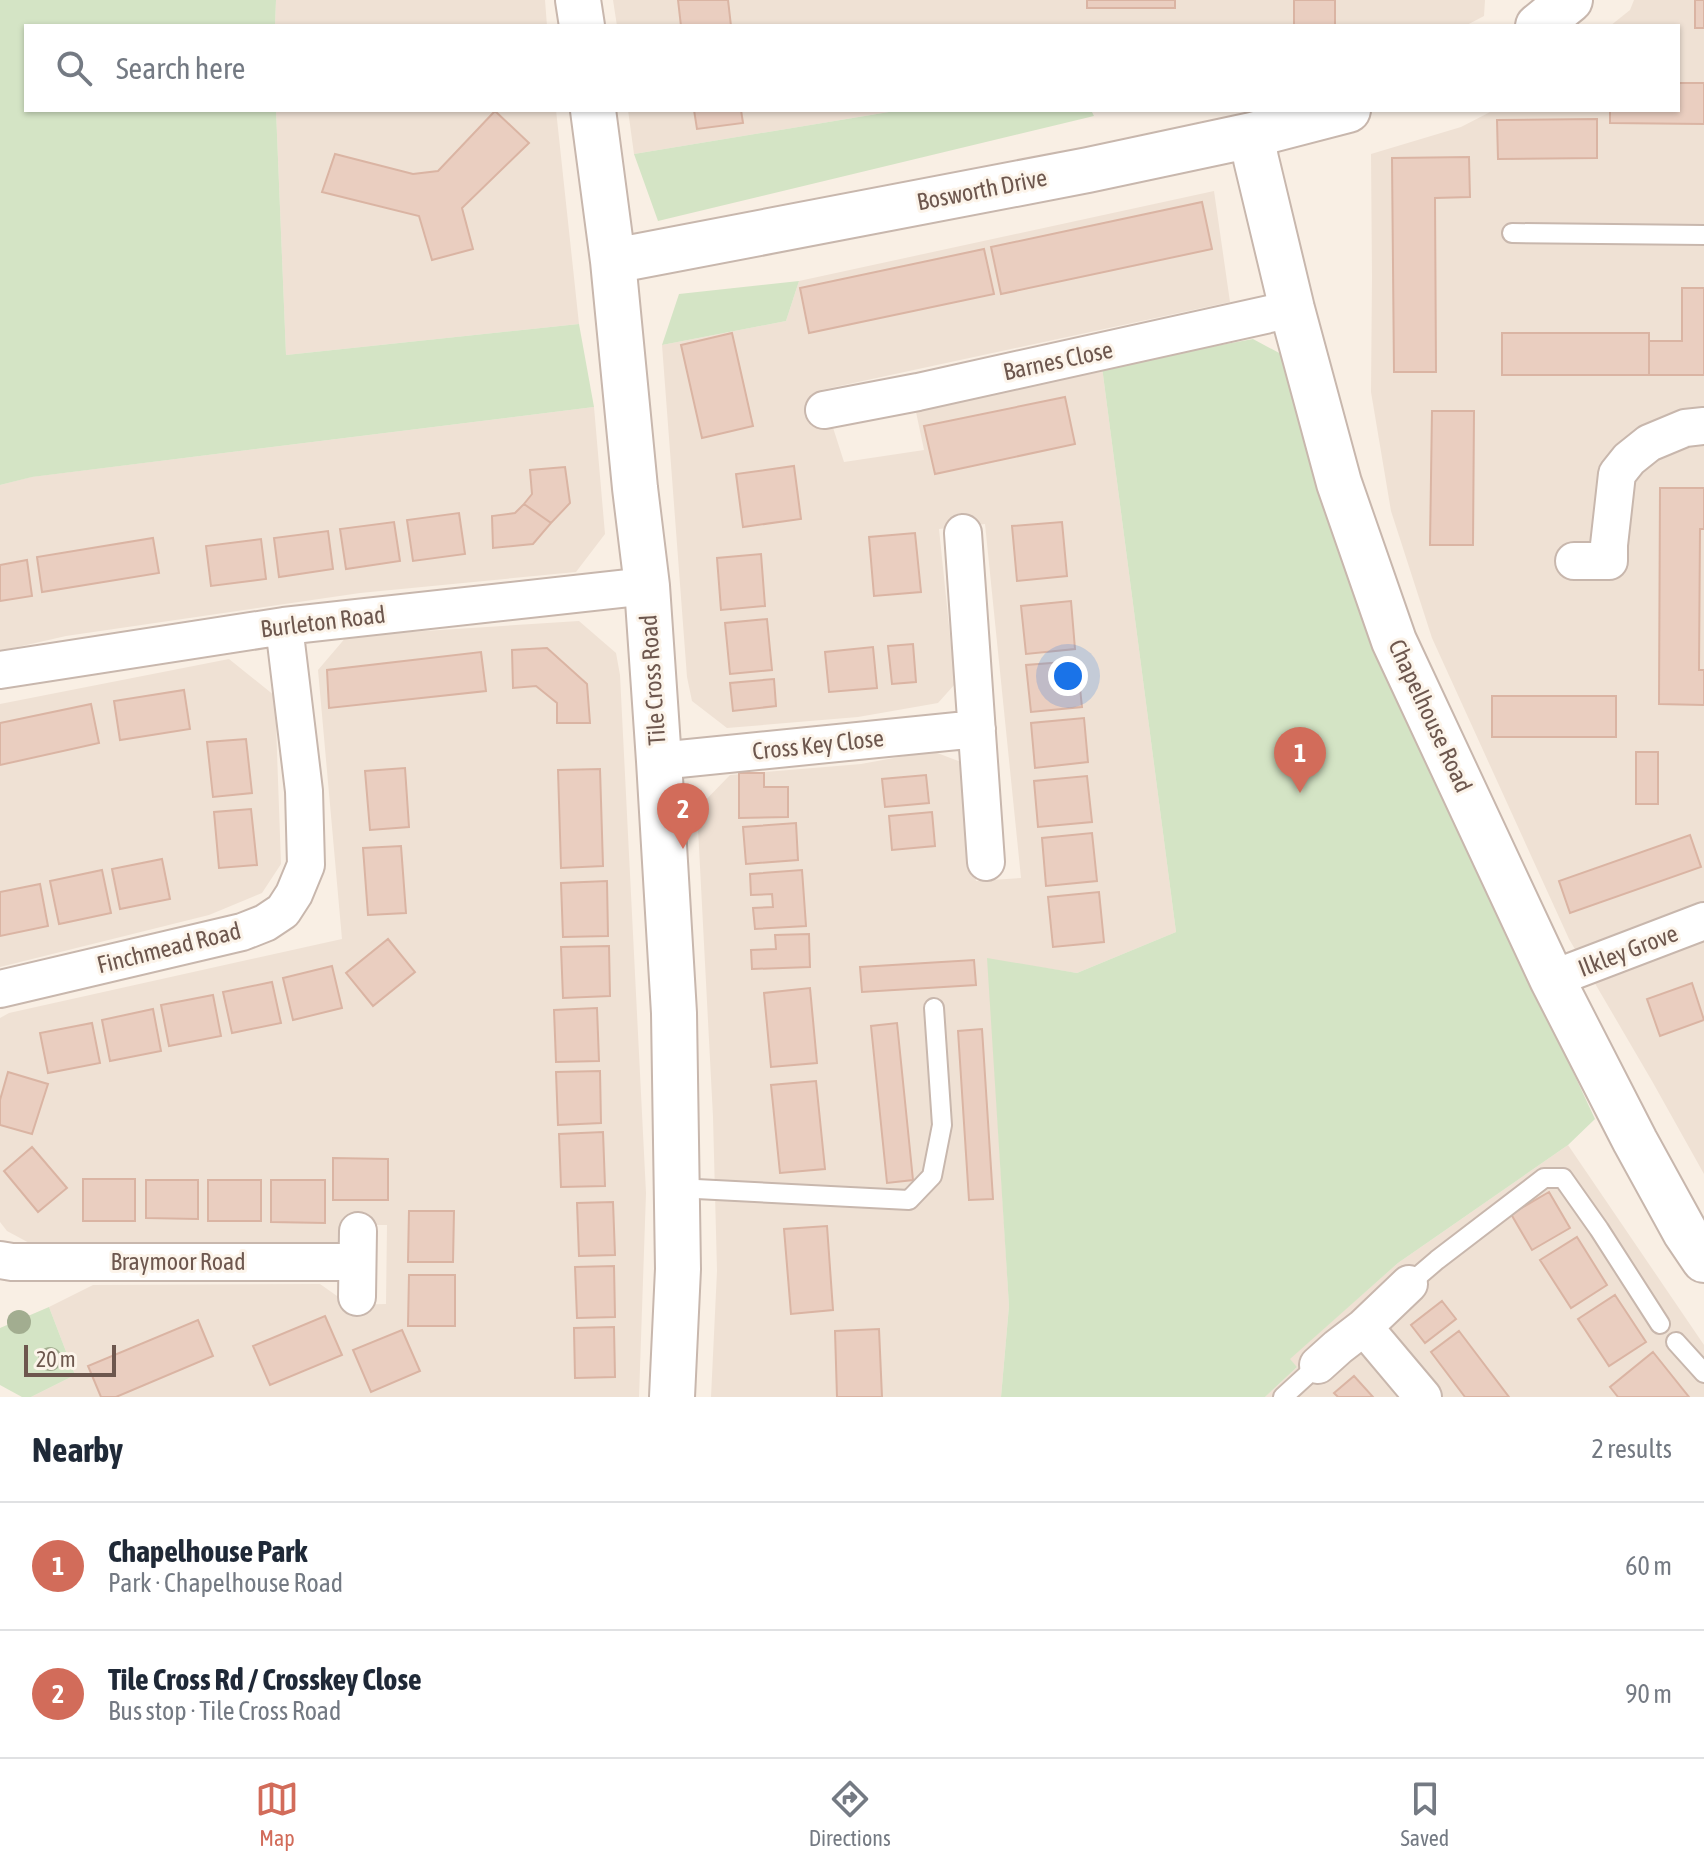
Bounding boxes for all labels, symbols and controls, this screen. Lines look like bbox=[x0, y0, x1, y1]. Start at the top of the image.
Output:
search box bbox=[24, 24, 1680, 112]
icon: search bbox=[52, 46, 96, 90]
text: Search here bbox=[116, 51, 245, 85]
street label: Bosworth Drive bbox=[915, 164, 1049, 215]
street label: Barnes Close bbox=[1001, 336, 1115, 385]
street label: Burleton Road bbox=[259, 600, 387, 643]
street label: Tile Cross Road bbox=[634, 614, 671, 746]
street label: Chapelhouse Road bbox=[1383, 635, 1478, 796]
your location bbox=[1048, 656, 1088, 696]
street label: Cross Key Close bbox=[751, 724, 885, 765]
pin: 1 bbox=[1274, 727, 1326, 793]
pin: 2 bbox=[657, 783, 709, 849]
street label: Finchmead Road bbox=[94, 917, 244, 978]
street label: Ilkley Grove bbox=[1574, 919, 1681, 982]
street label: Braymoor Road bbox=[110, 1248, 246, 1275]
scale bar bbox=[24, 1341, 116, 1377]
text: 20 m bbox=[36, 1346, 76, 1372]
text: Nearby bbox=[32, 1430, 123, 1469]
text: 2 results bbox=[1591, 1434, 1672, 1464]
text: Chapelhouse Park bbox=[108, 1534, 307, 1568]
text: 1 bbox=[52, 1551, 64, 1581]
text: 60 m bbox=[1625, 1551, 1672, 1581]
text: Park · Chapelhouse Road bbox=[108, 1568, 343, 1598]
text: Tile Cross Rd / Crosskey Close bbox=[108, 1662, 422, 1696]
text: 2 bbox=[52, 1679, 64, 1709]
text: 90 m bbox=[1625, 1679, 1672, 1709]
text: Bus stop · Tile Cross Road bbox=[108, 1696, 341, 1726]
tab: Map bbox=[255, 1777, 299, 1851]
tab: Directions bbox=[809, 1777, 891, 1851]
tab: Saved bbox=[1400, 1777, 1449, 1851]

